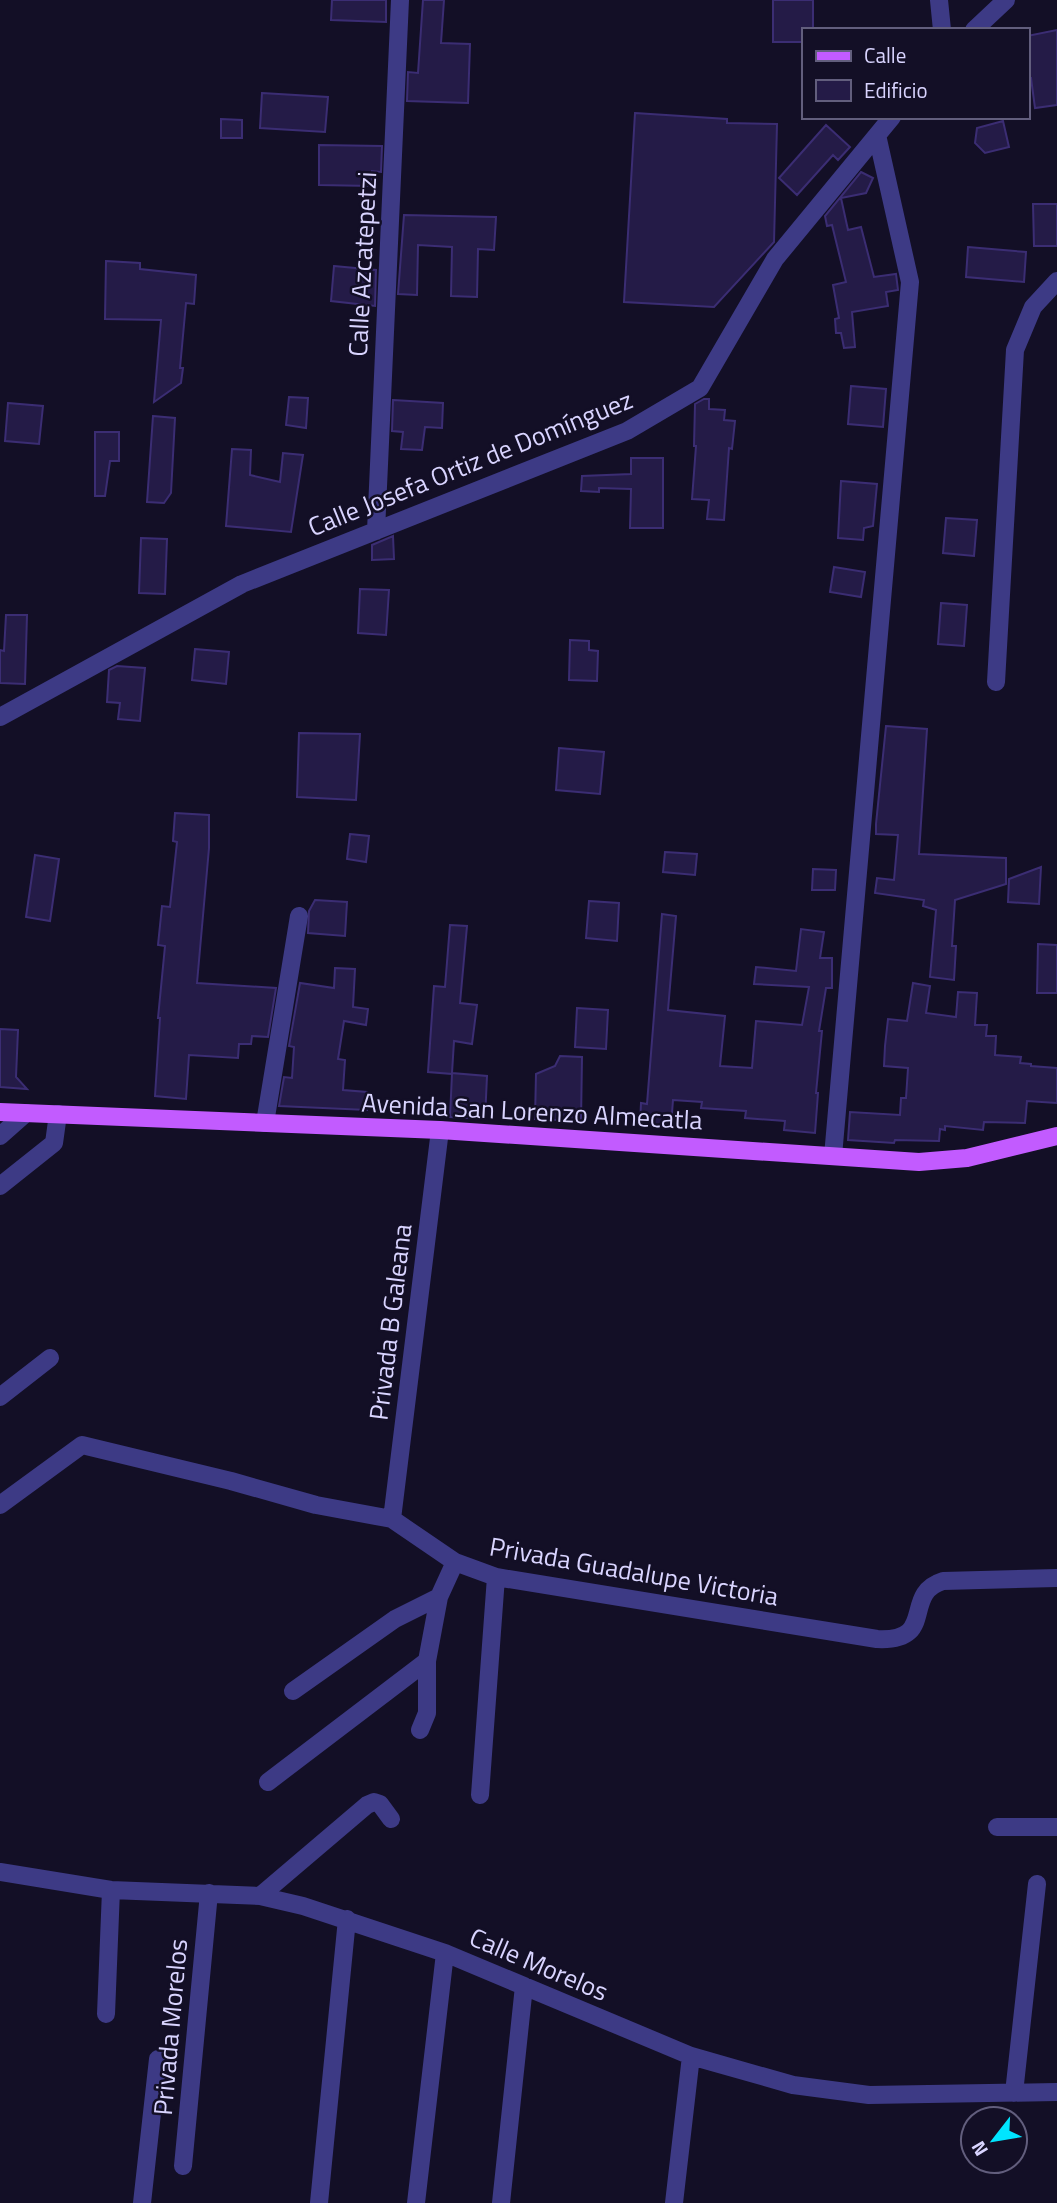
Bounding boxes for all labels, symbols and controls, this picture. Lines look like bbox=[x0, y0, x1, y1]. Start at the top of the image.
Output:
legend bbox=[802, 28, 1029, 119]
text: Calle bbox=[864, 39, 906, 71]
text: Edificio bbox=[864, 74, 928, 106]
street label: Calle Azcatepetzi bbox=[338, 170, 386, 358]
street label: Calle Josefa Ortiz de Domínguez bbox=[302, 380, 638, 546]
street label: Avenida San Lorenzo Almecatla bbox=[361, 1083, 703, 1139]
street label: Privada B Galeana bbox=[359, 1221, 421, 1423]
street label: Privada Guadalupe Victoria bbox=[487, 1526, 781, 1616]
street label: Calle Morelos bbox=[464, 1917, 614, 2011]
street label: Privada Morelos bbox=[143, 1937, 197, 2117]
north arrow bbox=[959, 2105, 1029, 2175]
text: N bbox=[963, 2136, 995, 2162]

